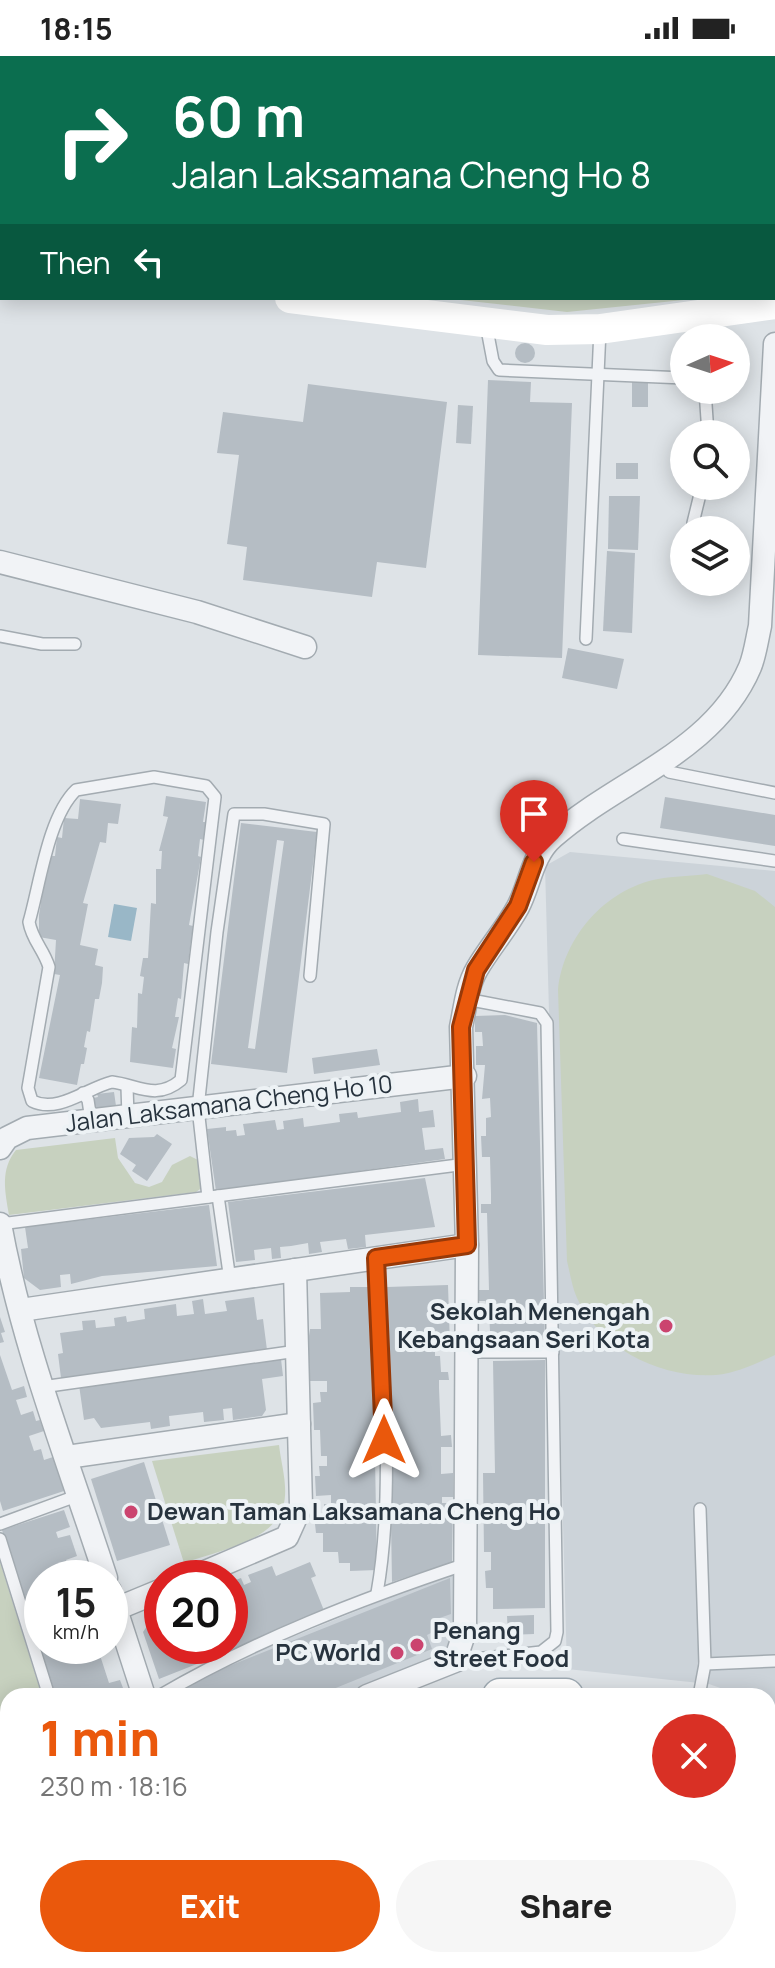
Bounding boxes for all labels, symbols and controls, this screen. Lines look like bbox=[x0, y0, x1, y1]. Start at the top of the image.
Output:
text: 18:15 bbox=[40, 8, 113, 49]
text: 60 m bbox=[172, 77, 305, 154]
icon: right bbox=[40, 88, 144, 192]
text: Jalan Laksamana Cheng Ho 8 bbox=[172, 150, 651, 199]
icon: left bbox=[127, 240, 171, 284]
text: Then bbox=[40, 242, 111, 283]
north arrow bbox=[670, 324, 750, 404]
map controls bbox=[670, 324, 750, 596]
button: search bbox=[670, 420, 750, 500]
button: layers bbox=[670, 516, 750, 596]
pin bbox=[500, 780, 568, 862]
icon: arrive bbox=[512, 792, 556, 836]
street label: Jalan Laksamana Cheng Ho 10 bbox=[63, 1066, 394, 1139]
place label: Sekolah Menengah Kebangsaan Seri Kota bbox=[397, 1294, 650, 1355]
marker: Sekolah Menengah Kebangsaan Seri Kota bbox=[657, 1317, 675, 1335]
position arrow bbox=[342, 1398, 426, 1482]
place label: Dewan Taman Laksamana Cheng Ho bbox=[147, 1494, 561, 1527]
marker: Dewan Taman Laksamana Cheng Ho bbox=[122, 1503, 140, 1521]
speed limit sign: 20 bbox=[144, 1560, 248, 1664]
text: 15 bbox=[56, 1574, 96, 1629]
place label: Penang Street Food bbox=[433, 1613, 569, 1674]
text: km/h bbox=[53, 1618, 99, 1645]
place label: PC World bbox=[275, 1635, 381, 1668]
marker: Penang Street Food bbox=[408, 1636, 426, 1654]
marker: PC World bbox=[388, 1644, 406, 1662]
text: 1 min bbox=[40, 1705, 160, 1770]
button: close bbox=[652, 1714, 736, 1798]
text: 230 m · 18:16 bbox=[40, 1768, 188, 1804]
button: Exit bbox=[40, 1860, 380, 1952]
button: Share bbox=[396, 1860, 736, 1952]

